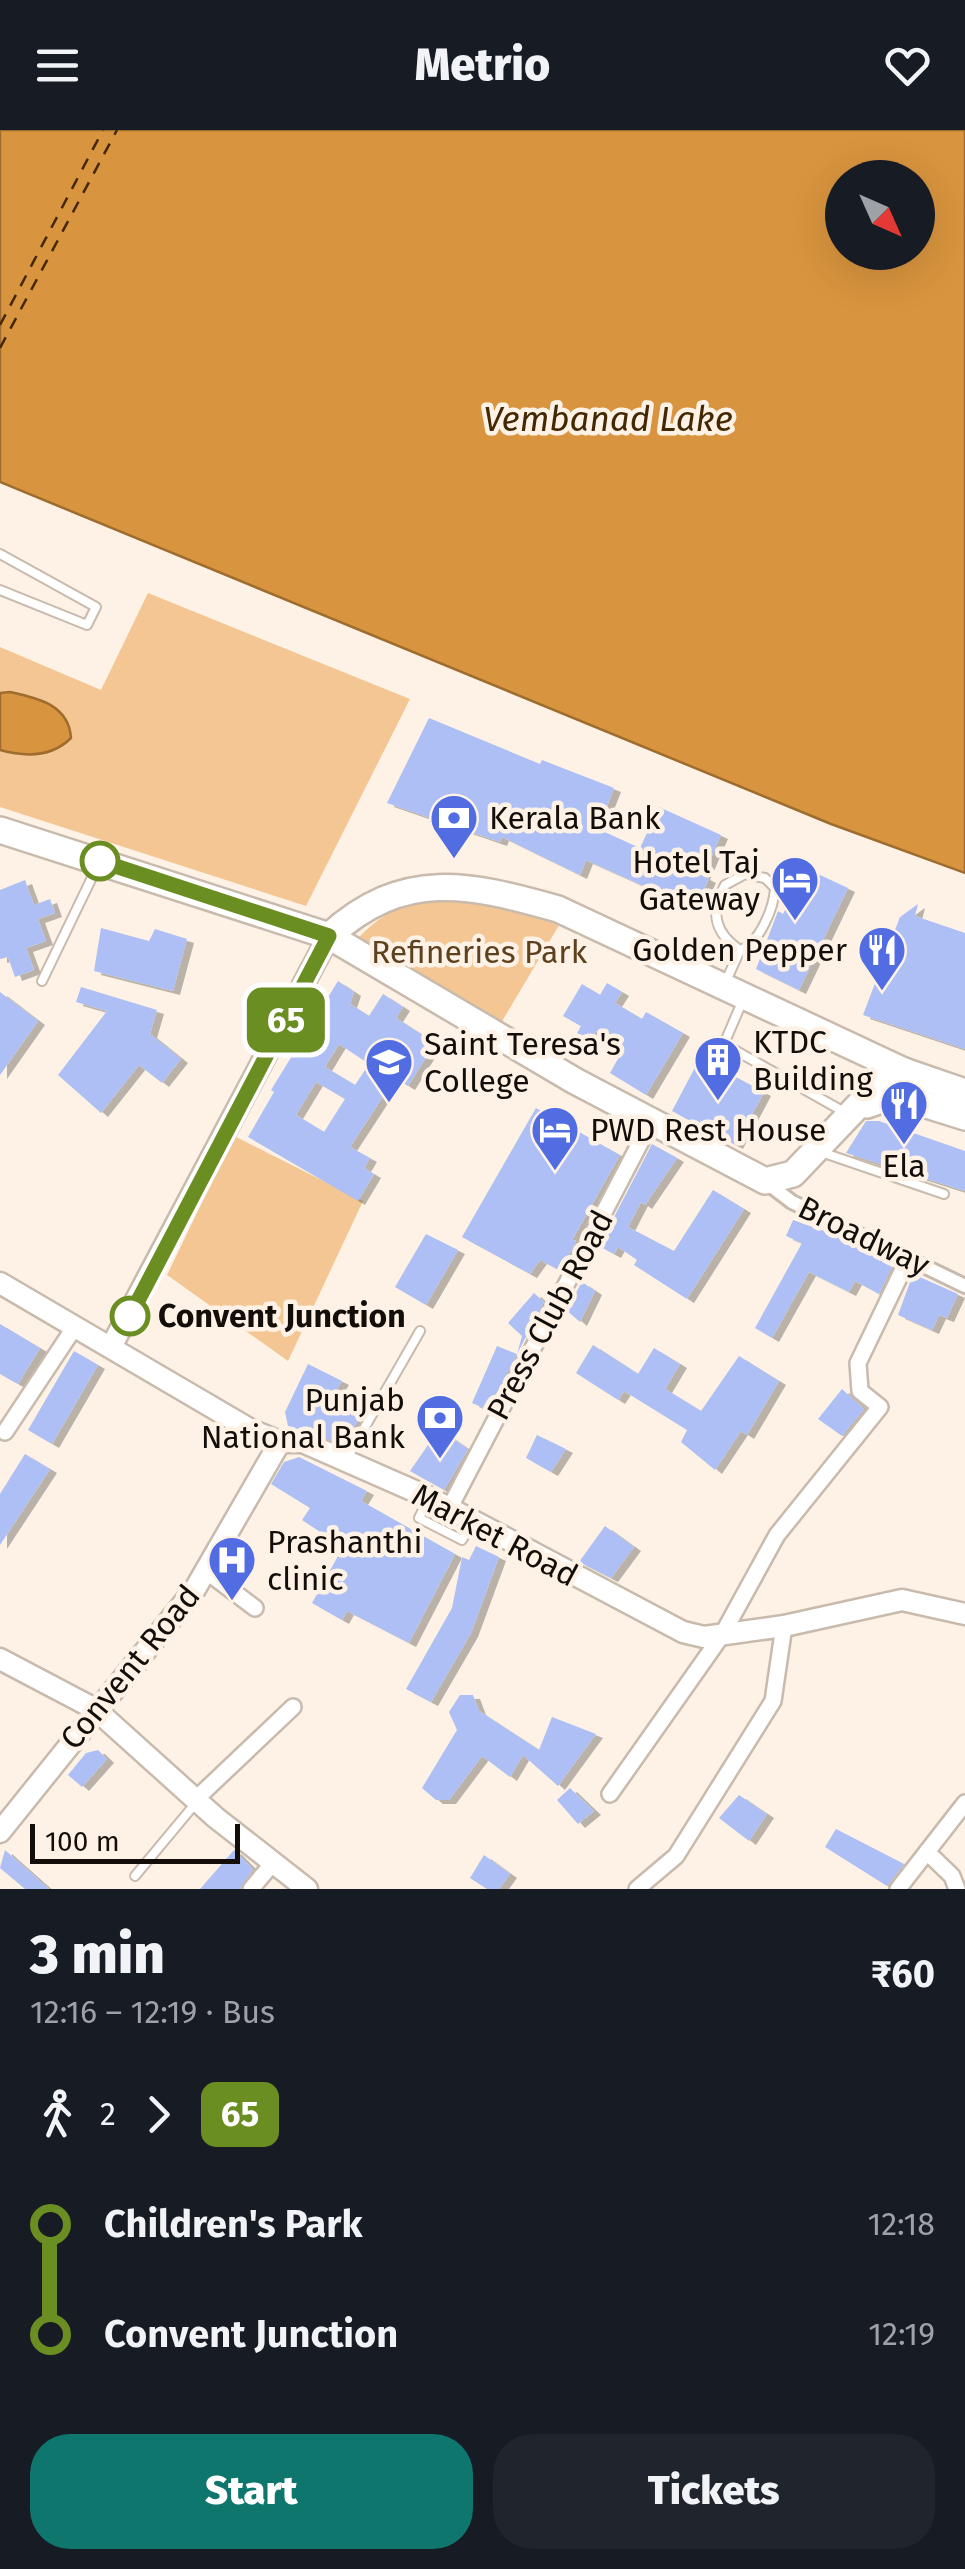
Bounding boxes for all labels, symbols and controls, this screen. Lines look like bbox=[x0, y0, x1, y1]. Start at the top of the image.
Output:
icon: menu bbox=[30, 38, 85, 93]
text: Metrio bbox=[415, 38, 550, 92]
icon: heart bbox=[880, 38, 935, 93]
north arrow bbox=[825, 160, 935, 270]
map controls bbox=[825, 160, 935, 270]
water label: Vembanad Lake bbox=[483, 398, 733, 440]
bank icon: Kerala Bank bbox=[428, 792, 480, 860]
place label: Kerala Bank bbox=[489, 799, 661, 837]
unlabelled marker bbox=[81, 842, 119, 880]
place label: Hotel Taj Gateway bbox=[632, 843, 760, 918]
hotel icon: Hotel Taj Gateway bbox=[769, 854, 821, 922]
restaurant icon: Golden Pepper bbox=[856, 924, 908, 992]
place label: Golden Pepper bbox=[632, 931, 848, 969]
park label: Refineries Park bbox=[371, 933, 588, 971]
line badge: 65 bbox=[241, 988, 331, 1052]
text: 65 bbox=[267, 999, 305, 1041]
place label: KTDC Building bbox=[753, 1023, 873, 1098]
place label: Saint Teresa's College bbox=[424, 1025, 621, 1100]
building icon: KTDC Building bbox=[692, 1034, 744, 1102]
school or university icon: Saint Teresa's College bbox=[363, 1036, 415, 1104]
restaurant icon: Ela bbox=[878, 1078, 930, 1146]
hotel icon: PWD Rest House bbox=[529, 1104, 581, 1172]
place label: PWD Rest House bbox=[590, 1111, 827, 1149]
place label: Ela bbox=[882, 1147, 926, 1185]
street label: Broadway bbox=[792, 1188, 936, 1284]
street label: Press Club Road bbox=[479, 1204, 621, 1426]
marker: Convent Junction bbox=[111, 1297, 149, 1335]
place label: Convent Junction bbox=[158, 1297, 406, 1335]
place label: Punjab National Bank bbox=[201, 1381, 406, 1456]
bank icon: Punjab National Bank bbox=[414, 1392, 466, 1460]
street label: Market Road bbox=[406, 1475, 584, 1595]
place label: Prashanthi clinic bbox=[267, 1523, 422, 1598]
hospital icon: Prashanthi clinic bbox=[206, 1534, 258, 1602]
street label: Convent Road bbox=[52, 1577, 208, 1757]
scale bar bbox=[30, 1819, 240, 1863]
text: 100 m bbox=[45, 1825, 120, 1858]
text: 3 min bbox=[30, 1922, 165, 1988]
text: ₹60 bbox=[871, 1951, 935, 1997]
text: 12:16 – 12:19 · Bus bbox=[30, 1993, 275, 2031]
icon: walk bbox=[30, 2087, 85, 2142]
icon: forward bbox=[131, 2087, 186, 2142]
text: 65 bbox=[221, 2093, 259, 2135]
text: 2 bbox=[100, 2095, 116, 2133]
text: Children's Park bbox=[104, 2201, 363, 2247]
text: 12:18 bbox=[867, 2205, 935, 2243]
text: Convent Junction bbox=[104, 2311, 398, 2357]
text: 12:19 bbox=[868, 2315, 935, 2353]
button: Start bbox=[30, 2434, 473, 2549]
button: Tickets bbox=[493, 2434, 935, 2549]

